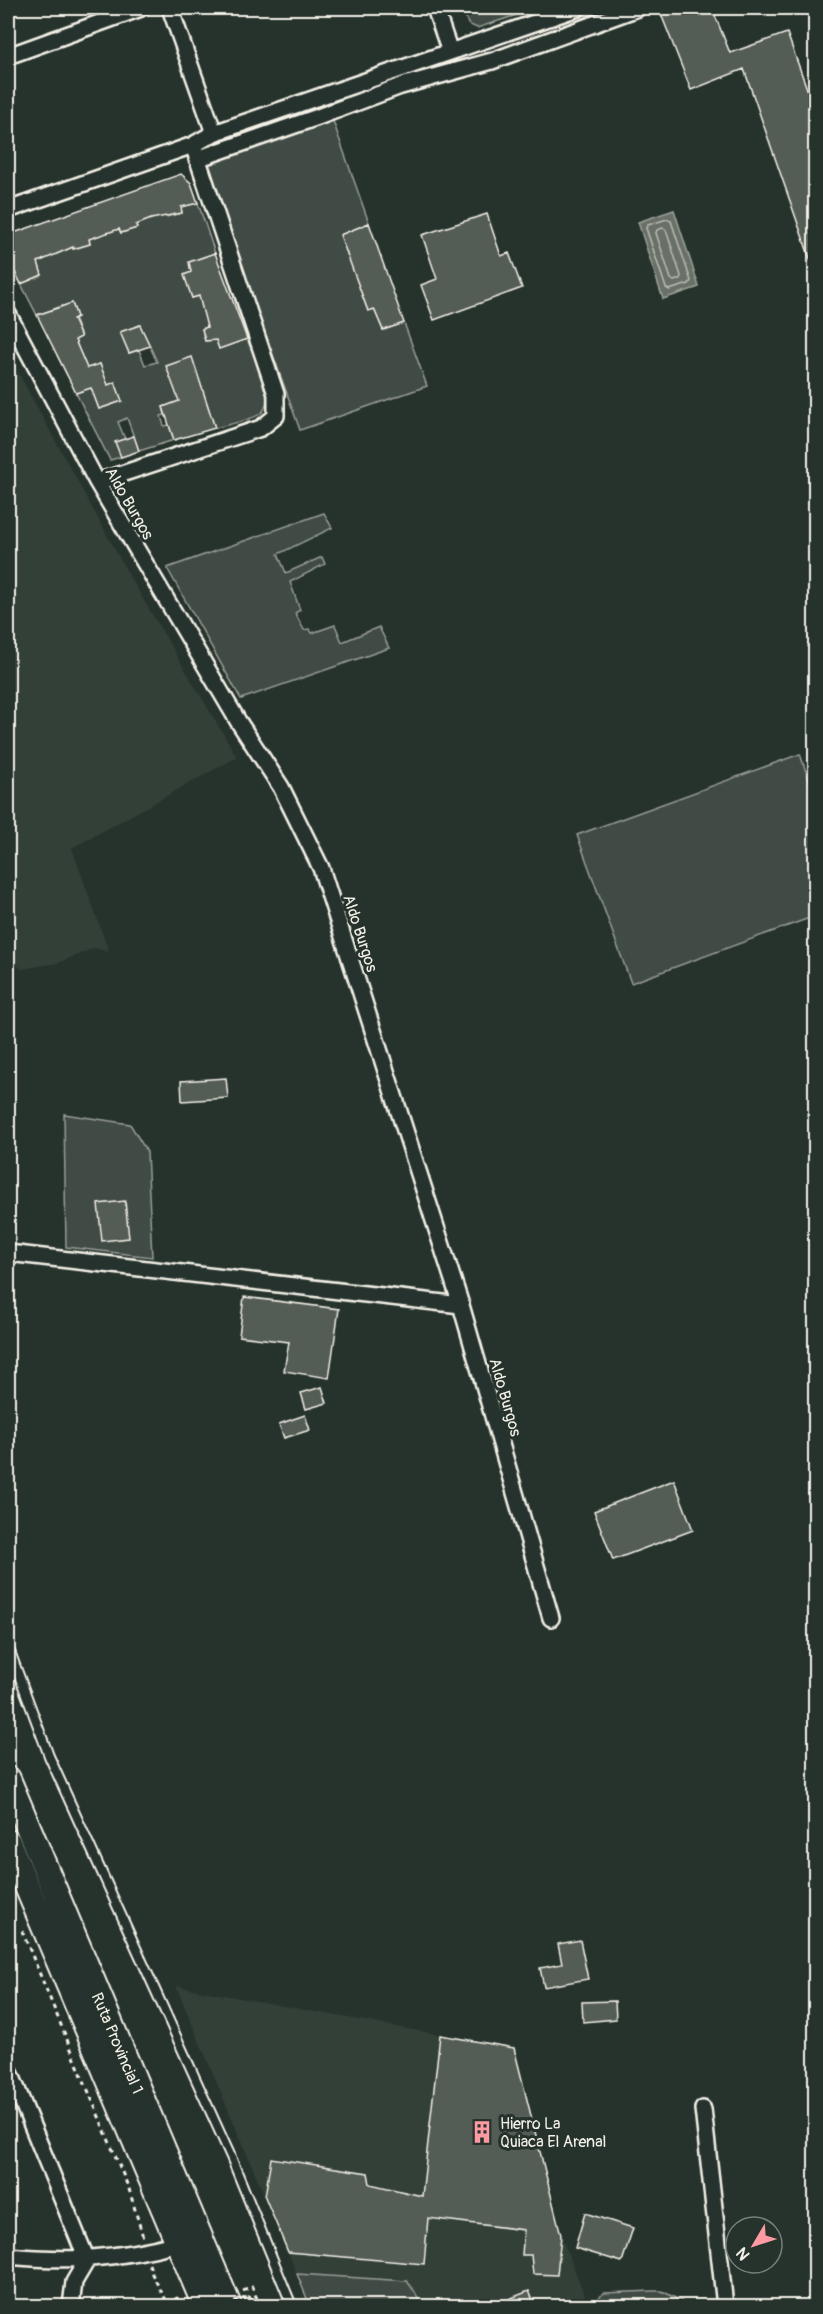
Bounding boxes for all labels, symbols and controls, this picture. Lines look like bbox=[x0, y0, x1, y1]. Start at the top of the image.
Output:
street label: Aldo Burgos bbox=[100, 464, 158, 543]
street label: Aldo Burgos bbox=[338, 892, 382, 975]
street label: Aldo Burgos bbox=[484, 1356, 526, 1439]
street label: Ruta Provincial 1 bbox=[87, 1990, 147, 2097]
place label: Hierro La Quiaca El Arenal bbox=[500, 2114, 606, 2152]
building icon: Hierro La Quiaca El Arenal bbox=[469, 2119, 495, 2145]
north arrow bbox=[724, 2215, 784, 2275]
text: N bbox=[732, 2243, 754, 2264]

